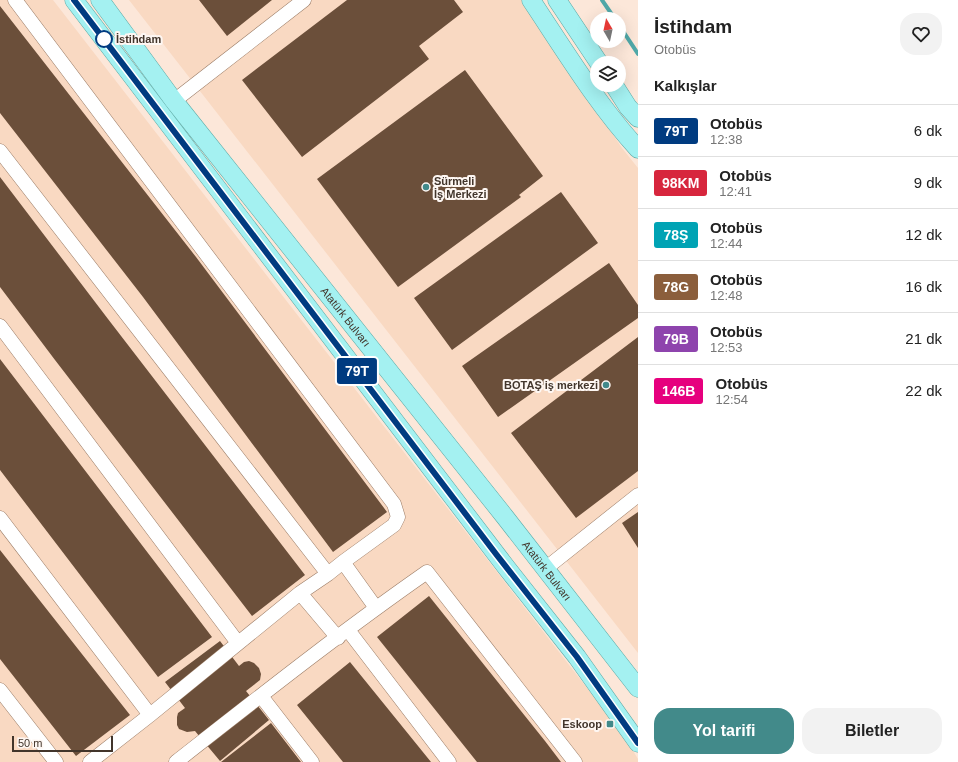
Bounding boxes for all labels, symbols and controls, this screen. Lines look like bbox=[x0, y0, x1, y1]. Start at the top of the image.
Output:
north arrow bbox=[590, 12, 626, 48]
map controls bbox=[590, 12, 626, 92]
button: heart bbox=[900, 13, 942, 55]
text: İstihdam bbox=[654, 16, 732, 37]
marker: İstihdam bbox=[95, 30, 113, 48]
place label: İstihdam bbox=[116, 33, 161, 45]
text: Otobüs bbox=[654, 42, 696, 57]
button: layers bbox=[590, 56, 626, 92]
text: Kalkışlar bbox=[654, 77, 717, 94]
text: Otobüs bbox=[710, 115, 763, 132]
text: 6 dk bbox=[914, 122, 942, 139]
text: 79T bbox=[664, 123, 688, 139]
text: 12:38 bbox=[710, 132, 743, 147]
text: Otobüs bbox=[719, 167, 772, 184]
text: 9 dk bbox=[914, 174, 942, 191]
place label: Sürmeli İş Merkezi bbox=[434, 175, 487, 200]
text: 98KM bbox=[662, 175, 699, 191]
marker: Sürmeli İş Merkezi bbox=[421, 182, 431, 192]
text: 12:41 bbox=[719, 184, 752, 199]
text: Otobüs bbox=[710, 219, 763, 236]
text: 12 dk bbox=[905, 226, 942, 243]
text: 78Ş bbox=[664, 227, 688, 243]
text: 12:44 bbox=[710, 236, 743, 251]
text: Otobüs bbox=[710, 271, 763, 288]
text: 16 dk bbox=[905, 278, 942, 295]
text: 78G bbox=[663, 279, 689, 295]
street label: Atatürk Bulvarı bbox=[319, 285, 373, 349]
text: 12:48 bbox=[710, 288, 743, 303]
text: Otobüs bbox=[710, 323, 763, 340]
text: 21 dk bbox=[905, 330, 942, 347]
text: 79B bbox=[663, 331, 689, 347]
text: 12:53 bbox=[710, 340, 743, 355]
line badge: 79T bbox=[334, 358, 380, 384]
text: 79T bbox=[345, 363, 369, 379]
text: Otobüs bbox=[715, 375, 768, 392]
place label: BOTAŞ iş merkezi bbox=[504, 379, 598, 391]
marker: BOTAŞ iş merkezi bbox=[601, 380, 611, 390]
text: 22 dk bbox=[905, 382, 942, 399]
text: 146B bbox=[662, 383, 695, 399]
text: 12:54 bbox=[715, 392, 748, 407]
street label: Atatürk Bulvarı bbox=[520, 539, 574, 603]
button: Yol tarifi bbox=[654, 708, 794, 754]
button: Biletler bbox=[802, 708, 942, 754]
place label: Eskoop bbox=[562, 718, 602, 730]
marker: Eskoop bbox=[605, 719, 615, 729]
scale bar bbox=[12, 734, 113, 753]
text: 50 m bbox=[18, 737, 42, 749]

